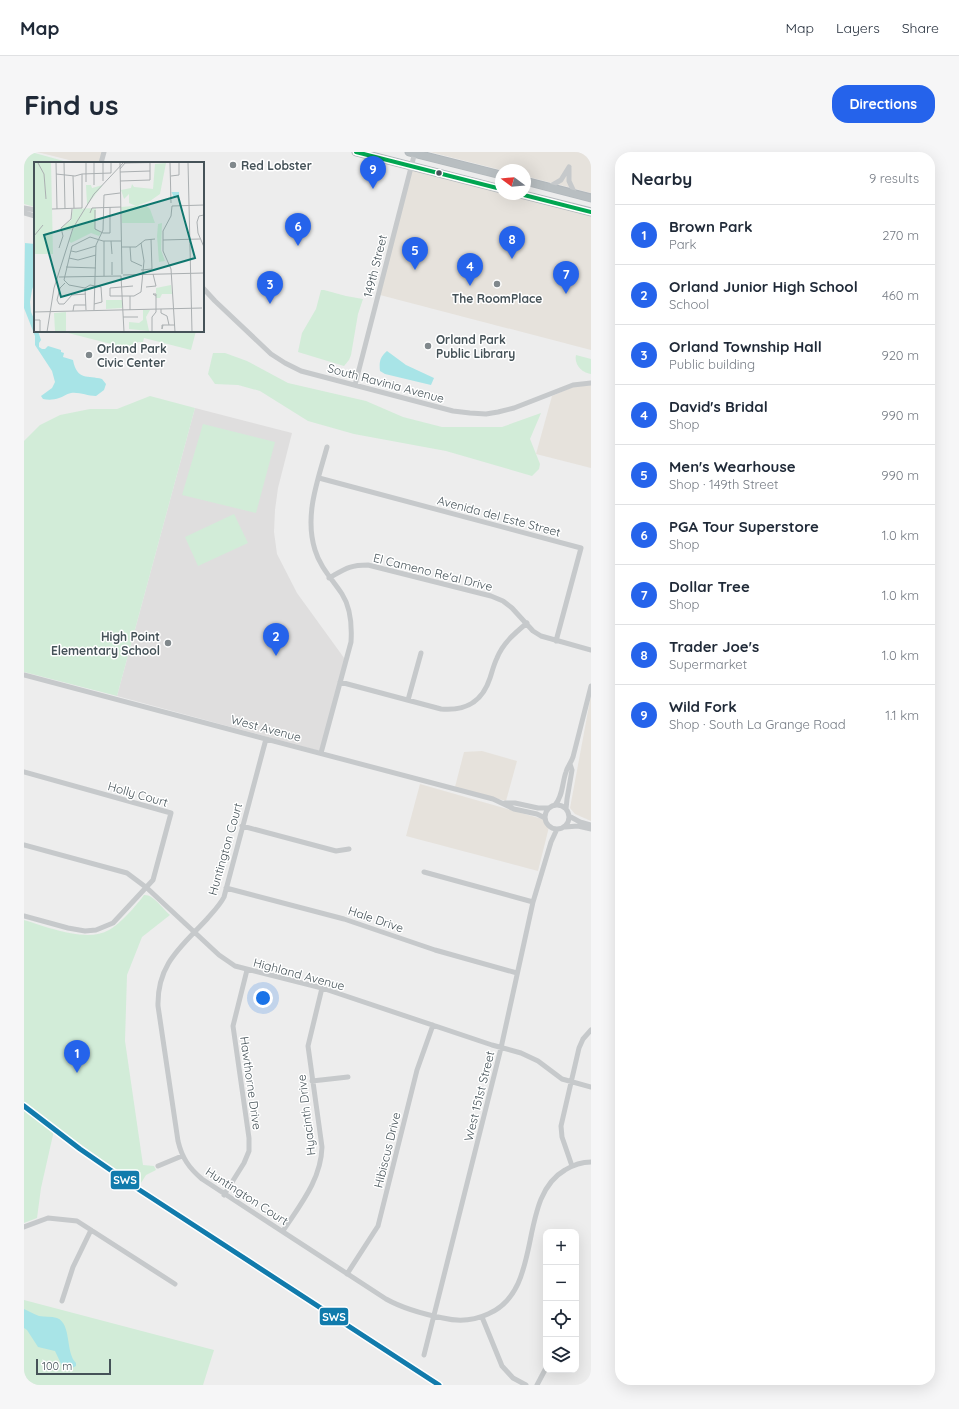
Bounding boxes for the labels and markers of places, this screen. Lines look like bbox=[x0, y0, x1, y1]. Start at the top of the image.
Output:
pin: 9 bbox=[360, 156, 386, 189]
place label: Red Lobster bbox=[241, 158, 312, 173]
marker: Red Lobster bbox=[228, 160, 238, 170]
unlabelled marker bbox=[434, 168, 444, 178]
pin: 6 bbox=[285, 213, 311, 246]
pin: 8 bbox=[499, 226, 525, 259]
pin: 5 bbox=[402, 237, 428, 270]
pin: 4 bbox=[457, 253, 483, 286]
pin: 7 bbox=[553, 261, 579, 294]
pin: 3 bbox=[257, 271, 283, 304]
marker: The RoomPlace bbox=[492, 279, 502, 289]
place label: The RoomPlace bbox=[452, 291, 542, 306]
place label: Orland Park Public Library bbox=[436, 332, 515, 361]
place label: Orland Park Civic Center bbox=[97, 341, 167, 370]
marker: Orland Park Public Library bbox=[423, 341, 433, 351]
marker: Orland Park Civic Center bbox=[84, 350, 94, 360]
pin: 2 bbox=[263, 623, 289, 656]
place label: High Point Elementary School bbox=[51, 629, 160, 658]
marker: High Point Elementary School bbox=[163, 638, 173, 648]
pin: 1 bbox=[64, 1040, 90, 1073]

